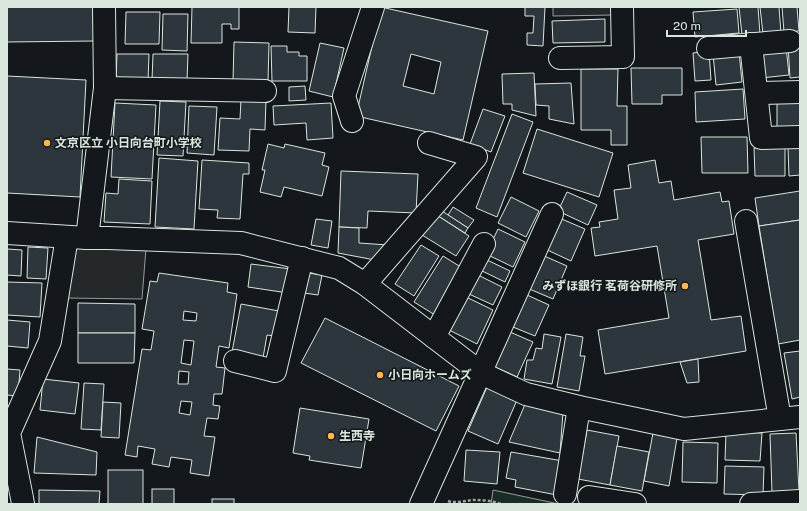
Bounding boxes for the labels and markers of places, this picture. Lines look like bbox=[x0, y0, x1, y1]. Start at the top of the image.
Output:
place label: 文京区立 小日向台町小学校 bbox=[55, 136, 202, 150]
marker: 文京区立 小日向台町小学校 bbox=[42, 138, 52, 148]
place label: みずほ銀行 茗荷谷研修所 bbox=[542, 279, 677, 293]
marker: みずほ銀行 茗荷谷研修所 bbox=[680, 281, 690, 291]
place label: 小日向ホームズ bbox=[388, 368, 472, 382]
marker: 小日向ホームズ bbox=[375, 370, 385, 380]
place label: 生西寺 bbox=[339, 429, 375, 443]
marker: 生西寺 bbox=[326, 431, 336, 441]

